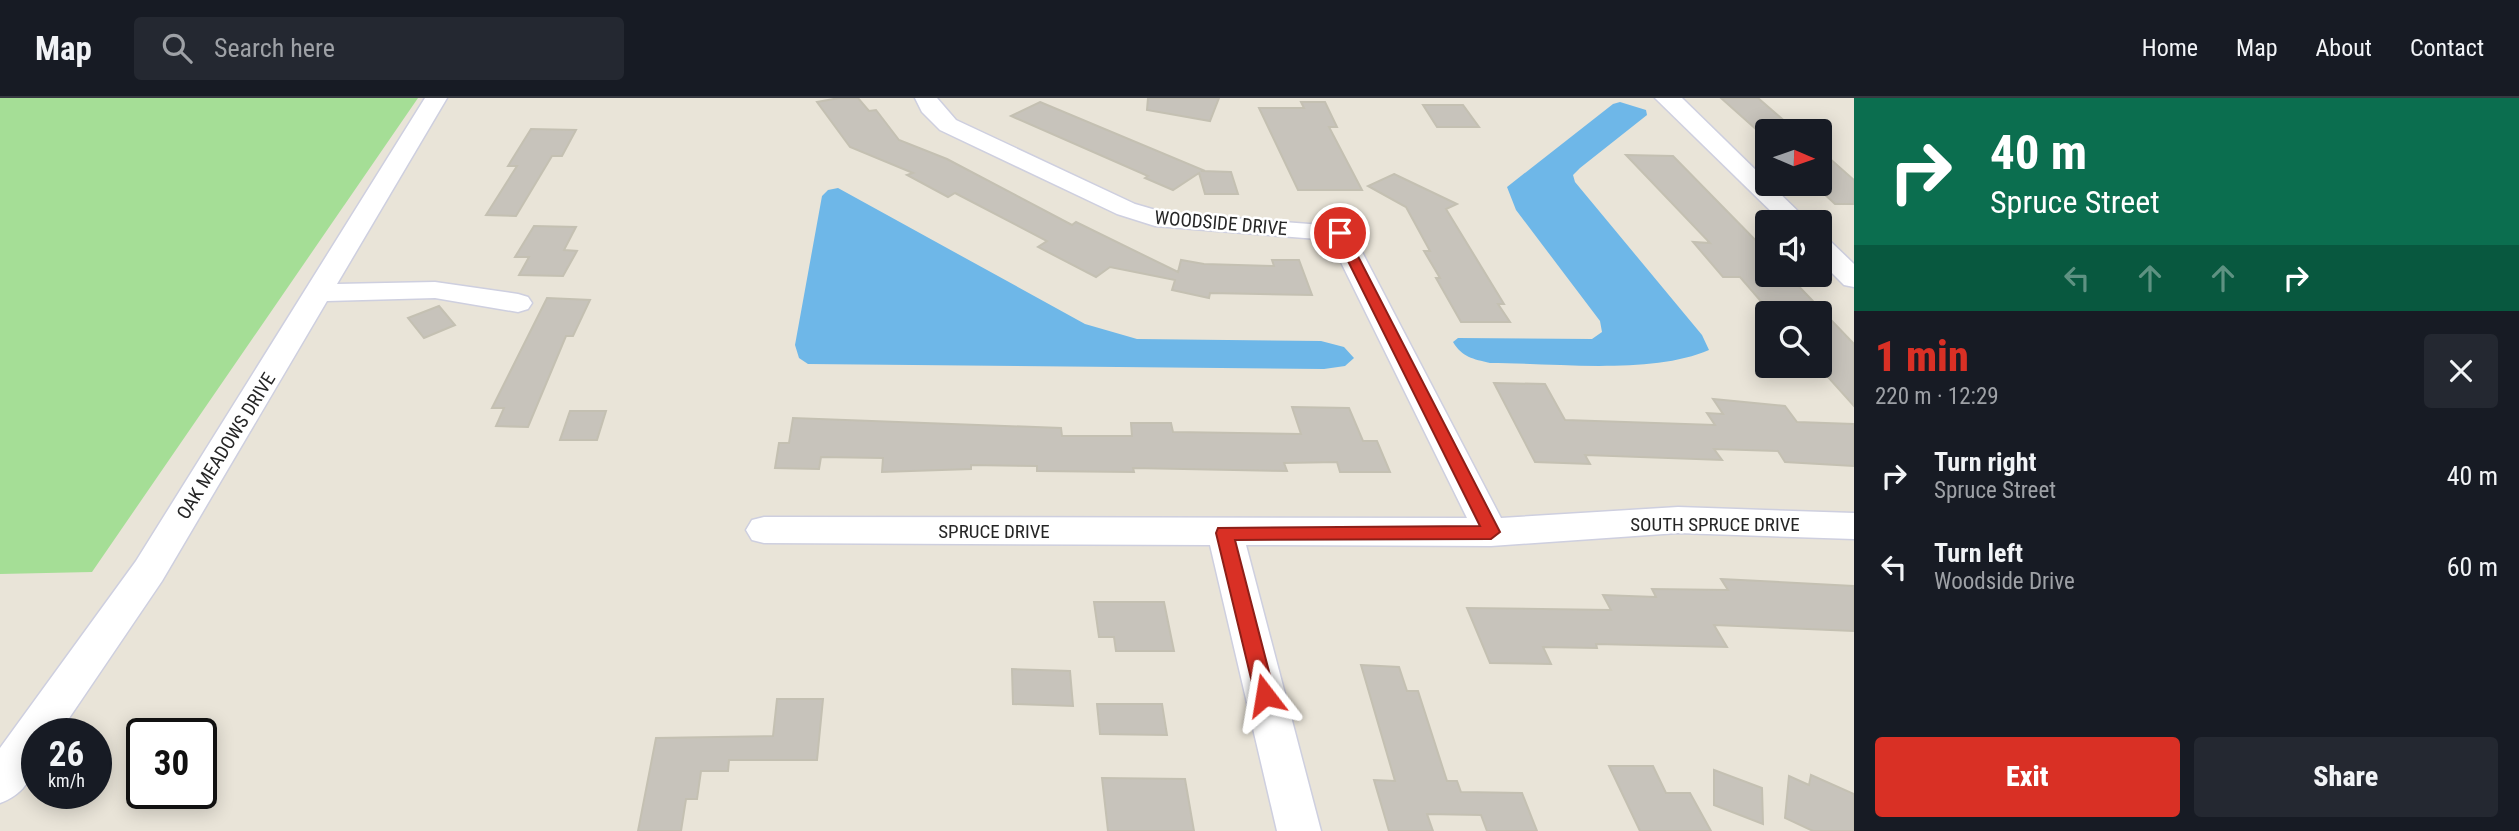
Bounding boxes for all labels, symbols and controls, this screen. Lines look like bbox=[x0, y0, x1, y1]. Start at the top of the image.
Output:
search box bbox=[134, 17, 624, 80]
text: Map bbox=[35, 29, 92, 68]
icon: search bbox=[158, 29, 196, 67]
text: Search here bbox=[214, 33, 335, 63]
text: Home bbox=[2142, 34, 2198, 62]
text: Map bbox=[2236, 34, 2278, 62]
text: About bbox=[2316, 34, 2372, 62]
text: Contact bbox=[2410, 34, 2484, 62]
north arrow bbox=[1755, 119, 1832, 196]
map controls bbox=[1755, 119, 1832, 378]
text: 40 m bbox=[1990, 124, 2087, 181]
icon: right bbox=[1875, 126, 1966, 217]
text: Spruce Street bbox=[1990, 183, 2160, 221]
pin bbox=[1310, 203, 1370, 263]
street label: WOODSIDE DRIVE bbox=[1154, 206, 1288, 240]
button: sound bbox=[1755, 210, 1832, 287]
icon: arrive bbox=[1321, 214, 1359, 252]
icon: left bbox=[2058, 259, 2096, 297]
icon: ahead bbox=[2131, 259, 2169, 297]
icon: ahead bbox=[2204, 259, 2242, 297]
icon: right bbox=[2277, 259, 2315, 297]
button: search bbox=[1755, 301, 1832, 378]
text: 1 min bbox=[1875, 332, 1969, 381]
button: close bbox=[2424, 334, 2498, 408]
street label: OAK MEADOWS DRIVE bbox=[172, 369, 280, 523]
text: 220 m · 12:29 bbox=[1875, 383, 1999, 410]
text: Turn right bbox=[1934, 447, 2036, 477]
icon: right bbox=[1875, 457, 1913, 495]
text: 40 m bbox=[2447, 461, 2498, 491]
text: Spruce Street bbox=[1934, 477, 2056, 504]
street label: SOUTH SPRUCE DRIVE bbox=[1630, 513, 1800, 536]
street label: SPRUCE DRIVE bbox=[938, 520, 1050, 543]
text: Turn left bbox=[1934, 538, 2023, 568]
icon: left bbox=[1875, 548, 1913, 586]
text: 60 m bbox=[2447, 552, 2498, 582]
text: Woodside Drive bbox=[1934, 568, 2075, 595]
position arrow bbox=[1228, 658, 1302, 732]
speed limit sign: 30 bbox=[126, 718, 217, 809]
text: 26 bbox=[49, 734, 84, 775]
button: Exit bbox=[1875, 737, 2180, 817]
button: Share bbox=[2194, 737, 2498, 817]
text: km/h bbox=[48, 770, 85, 791]

